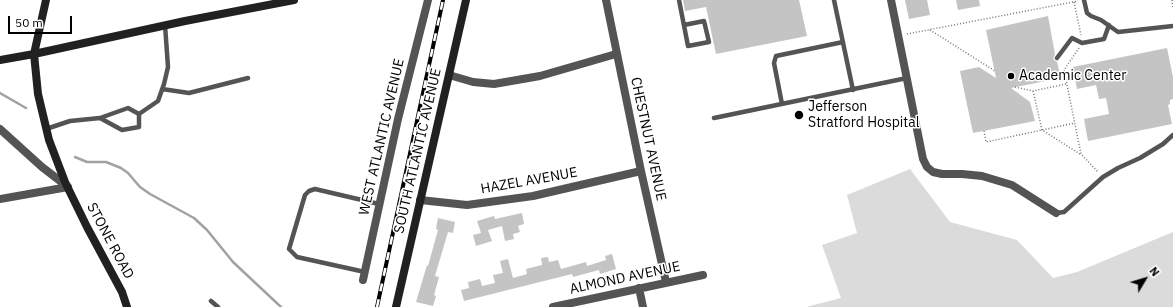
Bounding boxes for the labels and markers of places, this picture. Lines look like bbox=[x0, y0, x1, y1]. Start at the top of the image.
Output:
place label: Academic Center bbox=[1019, 68, 1126, 84]
marker: Academic Center bbox=[1006, 71, 1016, 81]
place label: Jefferson Stratford Hospital bbox=[808, 99, 920, 132]
marker: Jefferson Stratford Hospital bbox=[793, 109, 805, 121]

